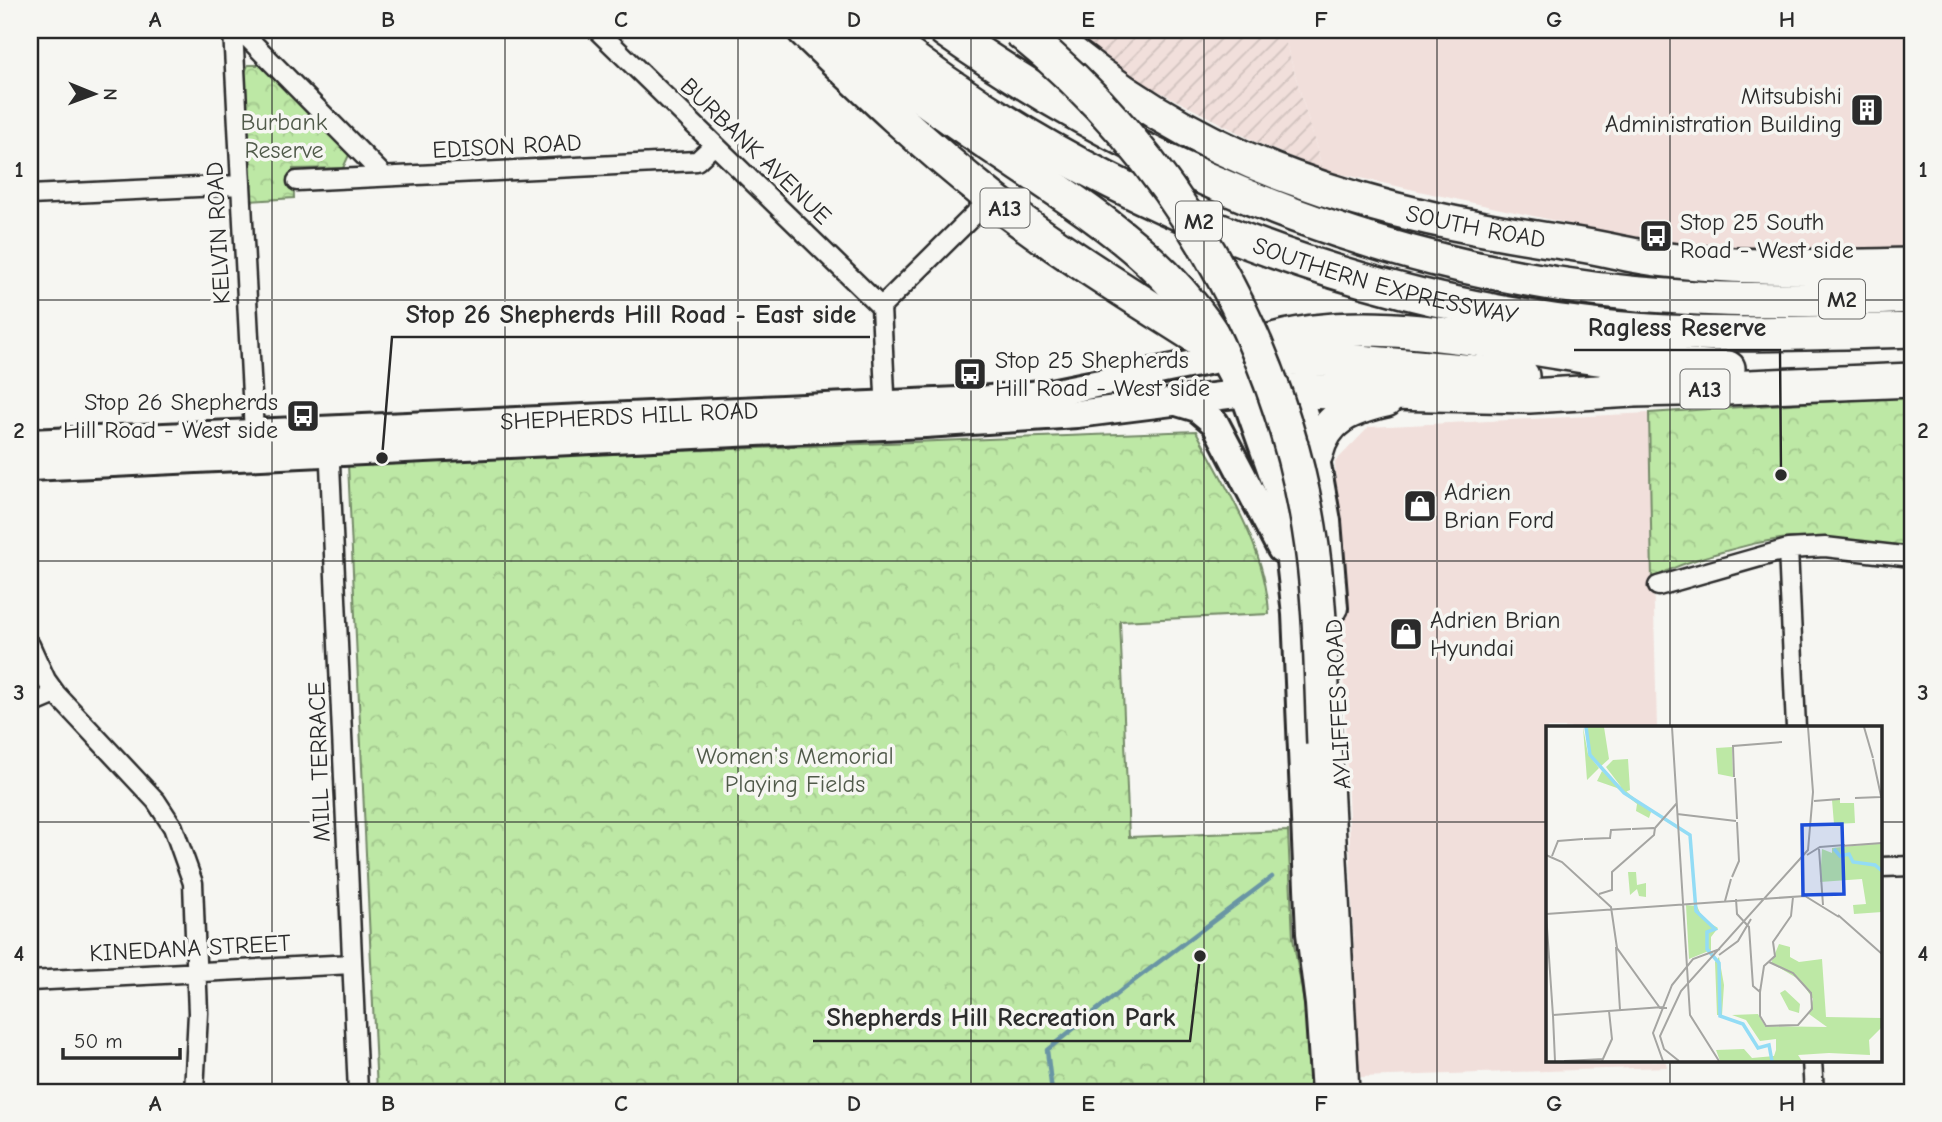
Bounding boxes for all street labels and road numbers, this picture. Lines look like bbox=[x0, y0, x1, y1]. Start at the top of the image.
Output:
street label: BURBANK AVENUE bbox=[675, 72, 837, 230]
street label: EDISON ROAD bbox=[432, 128, 582, 164]
street label: KELVIN ROAD bbox=[200, 161, 236, 305]
road number: A13 bbox=[981, 188, 1030, 228]
street label: SOUTH ROAD bbox=[1403, 199, 1548, 253]
road number: M2 bbox=[1176, 202, 1222, 241]
street label: SOUTHERN EXPRESSWAY bbox=[1249, 231, 1521, 329]
road number: M2 bbox=[1819, 280, 1865, 318]
road number: A13 bbox=[1680, 370, 1730, 408]
street label: SHEPHERDS HILL ROAD bbox=[500, 396, 759, 436]
street label: AYLIFFES ROAD bbox=[1320, 618, 1356, 790]
street label: MILL TERRACE bbox=[302, 681, 336, 843]
street label: KINEDANA STREET bbox=[89, 929, 292, 967]

